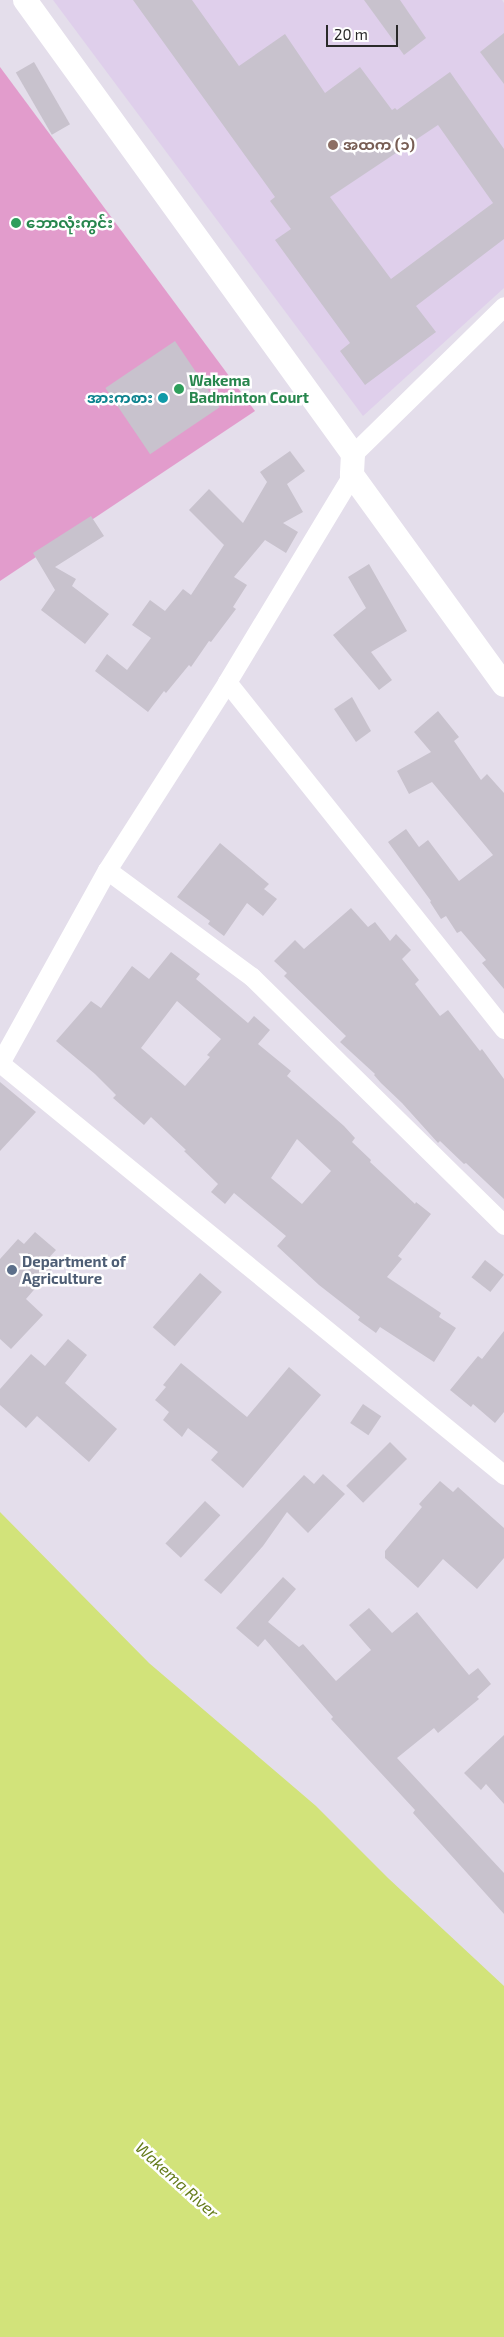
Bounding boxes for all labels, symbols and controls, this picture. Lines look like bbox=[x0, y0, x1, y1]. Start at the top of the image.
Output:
scale bar bbox=[329, 15, 402, 47]
text: 20 m bbox=[334, 25, 368, 43]
place label: အထက (၁) bbox=[343, 136, 415, 154]
marker: အထက (၁) bbox=[327, 139, 339, 151]
place label: ဘောလုံးကွင်း bbox=[26, 214, 113, 232]
marker: ဘောလုံးကွင်း bbox=[10, 217, 22, 229]
place label: Wakema Badminton Court bbox=[189, 371, 309, 406]
marker: Wakema Badminton Court bbox=[173, 383, 185, 395]
place label: အားကစား bbox=[87, 389, 153, 407]
marker: အားကစား bbox=[157, 392, 169, 404]
place label: Department of Agriculture bbox=[22, 1252, 126, 1287]
marker: Department of Agriculture bbox=[6, 1264, 18, 1276]
water label: Wakema River bbox=[132, 2138, 222, 2222]

